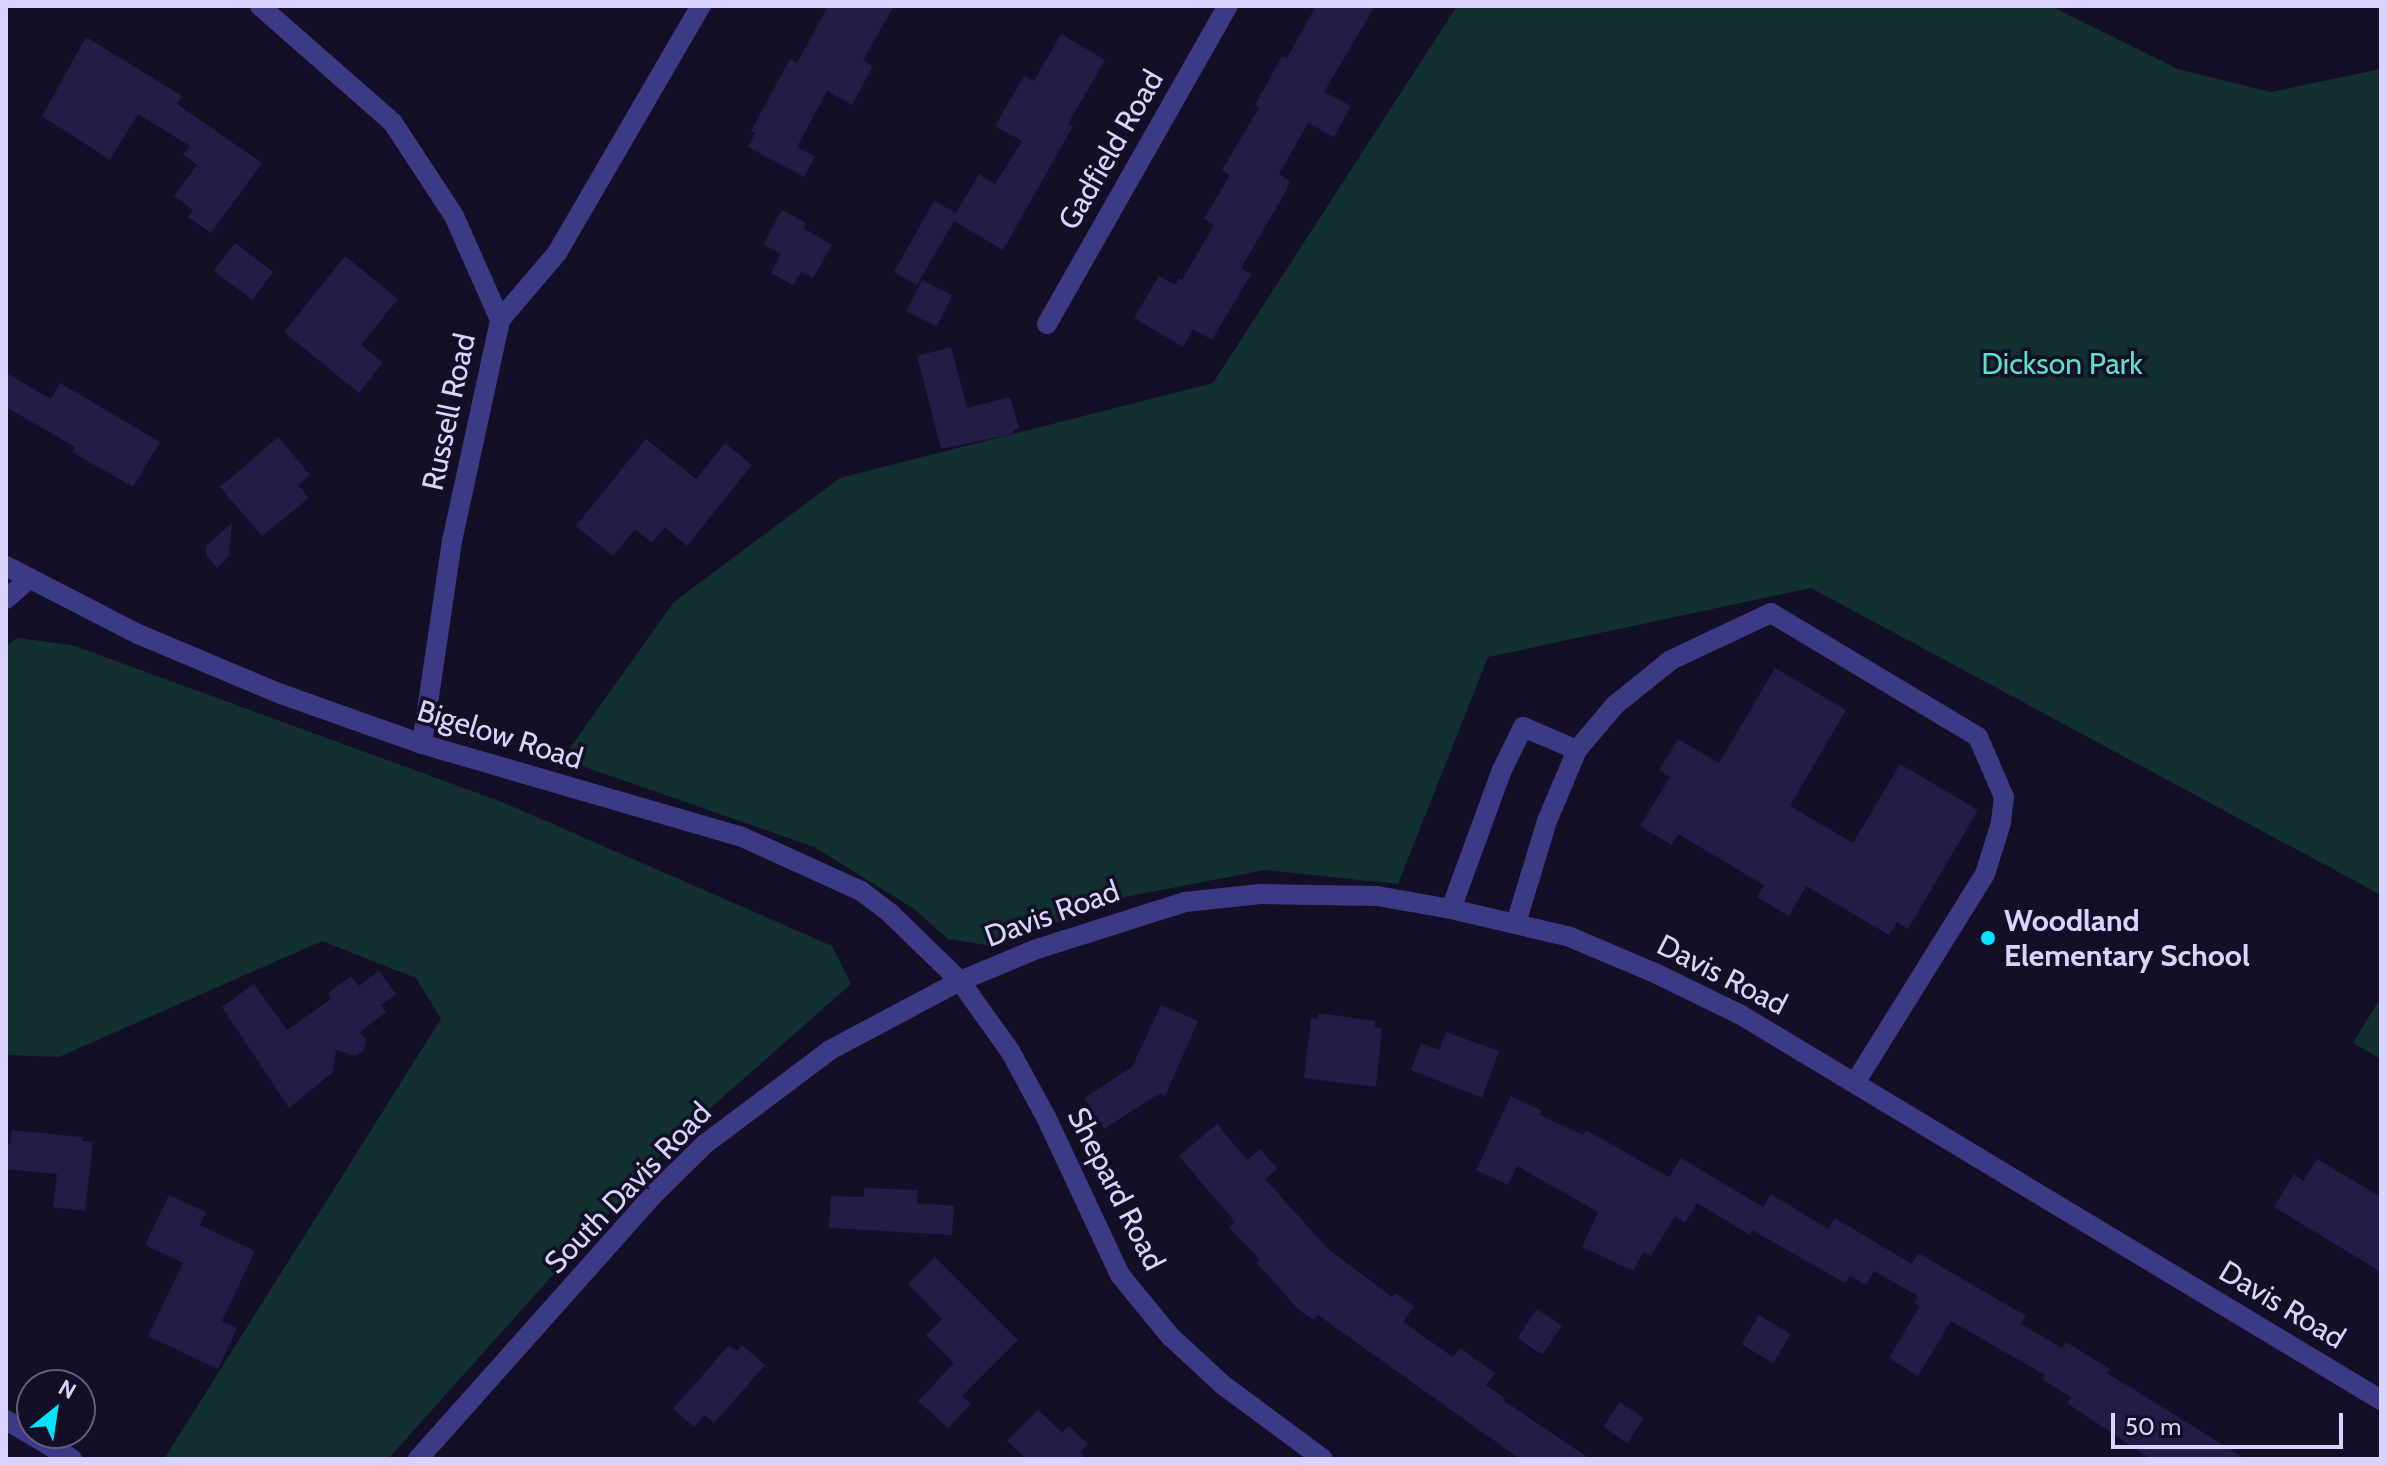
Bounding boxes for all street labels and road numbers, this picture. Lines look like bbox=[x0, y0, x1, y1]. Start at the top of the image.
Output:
street label: Gadfield Road bbox=[1051, 64, 1171, 236]
street label: Russell Road bbox=[415, 330, 483, 494]
street label: Bigelow Road bbox=[413, 693, 587, 777]
street label: Davis Road bbox=[980, 873, 1124, 955]
street label: Davis Road bbox=[1651, 927, 1793, 1023]
street label: South Davis Road bbox=[537, 1095, 719, 1281]
street label: Shepard Road bbox=[1060, 1102, 1172, 1276]
street label: Davis Road bbox=[2212, 1253, 2352, 1357]

